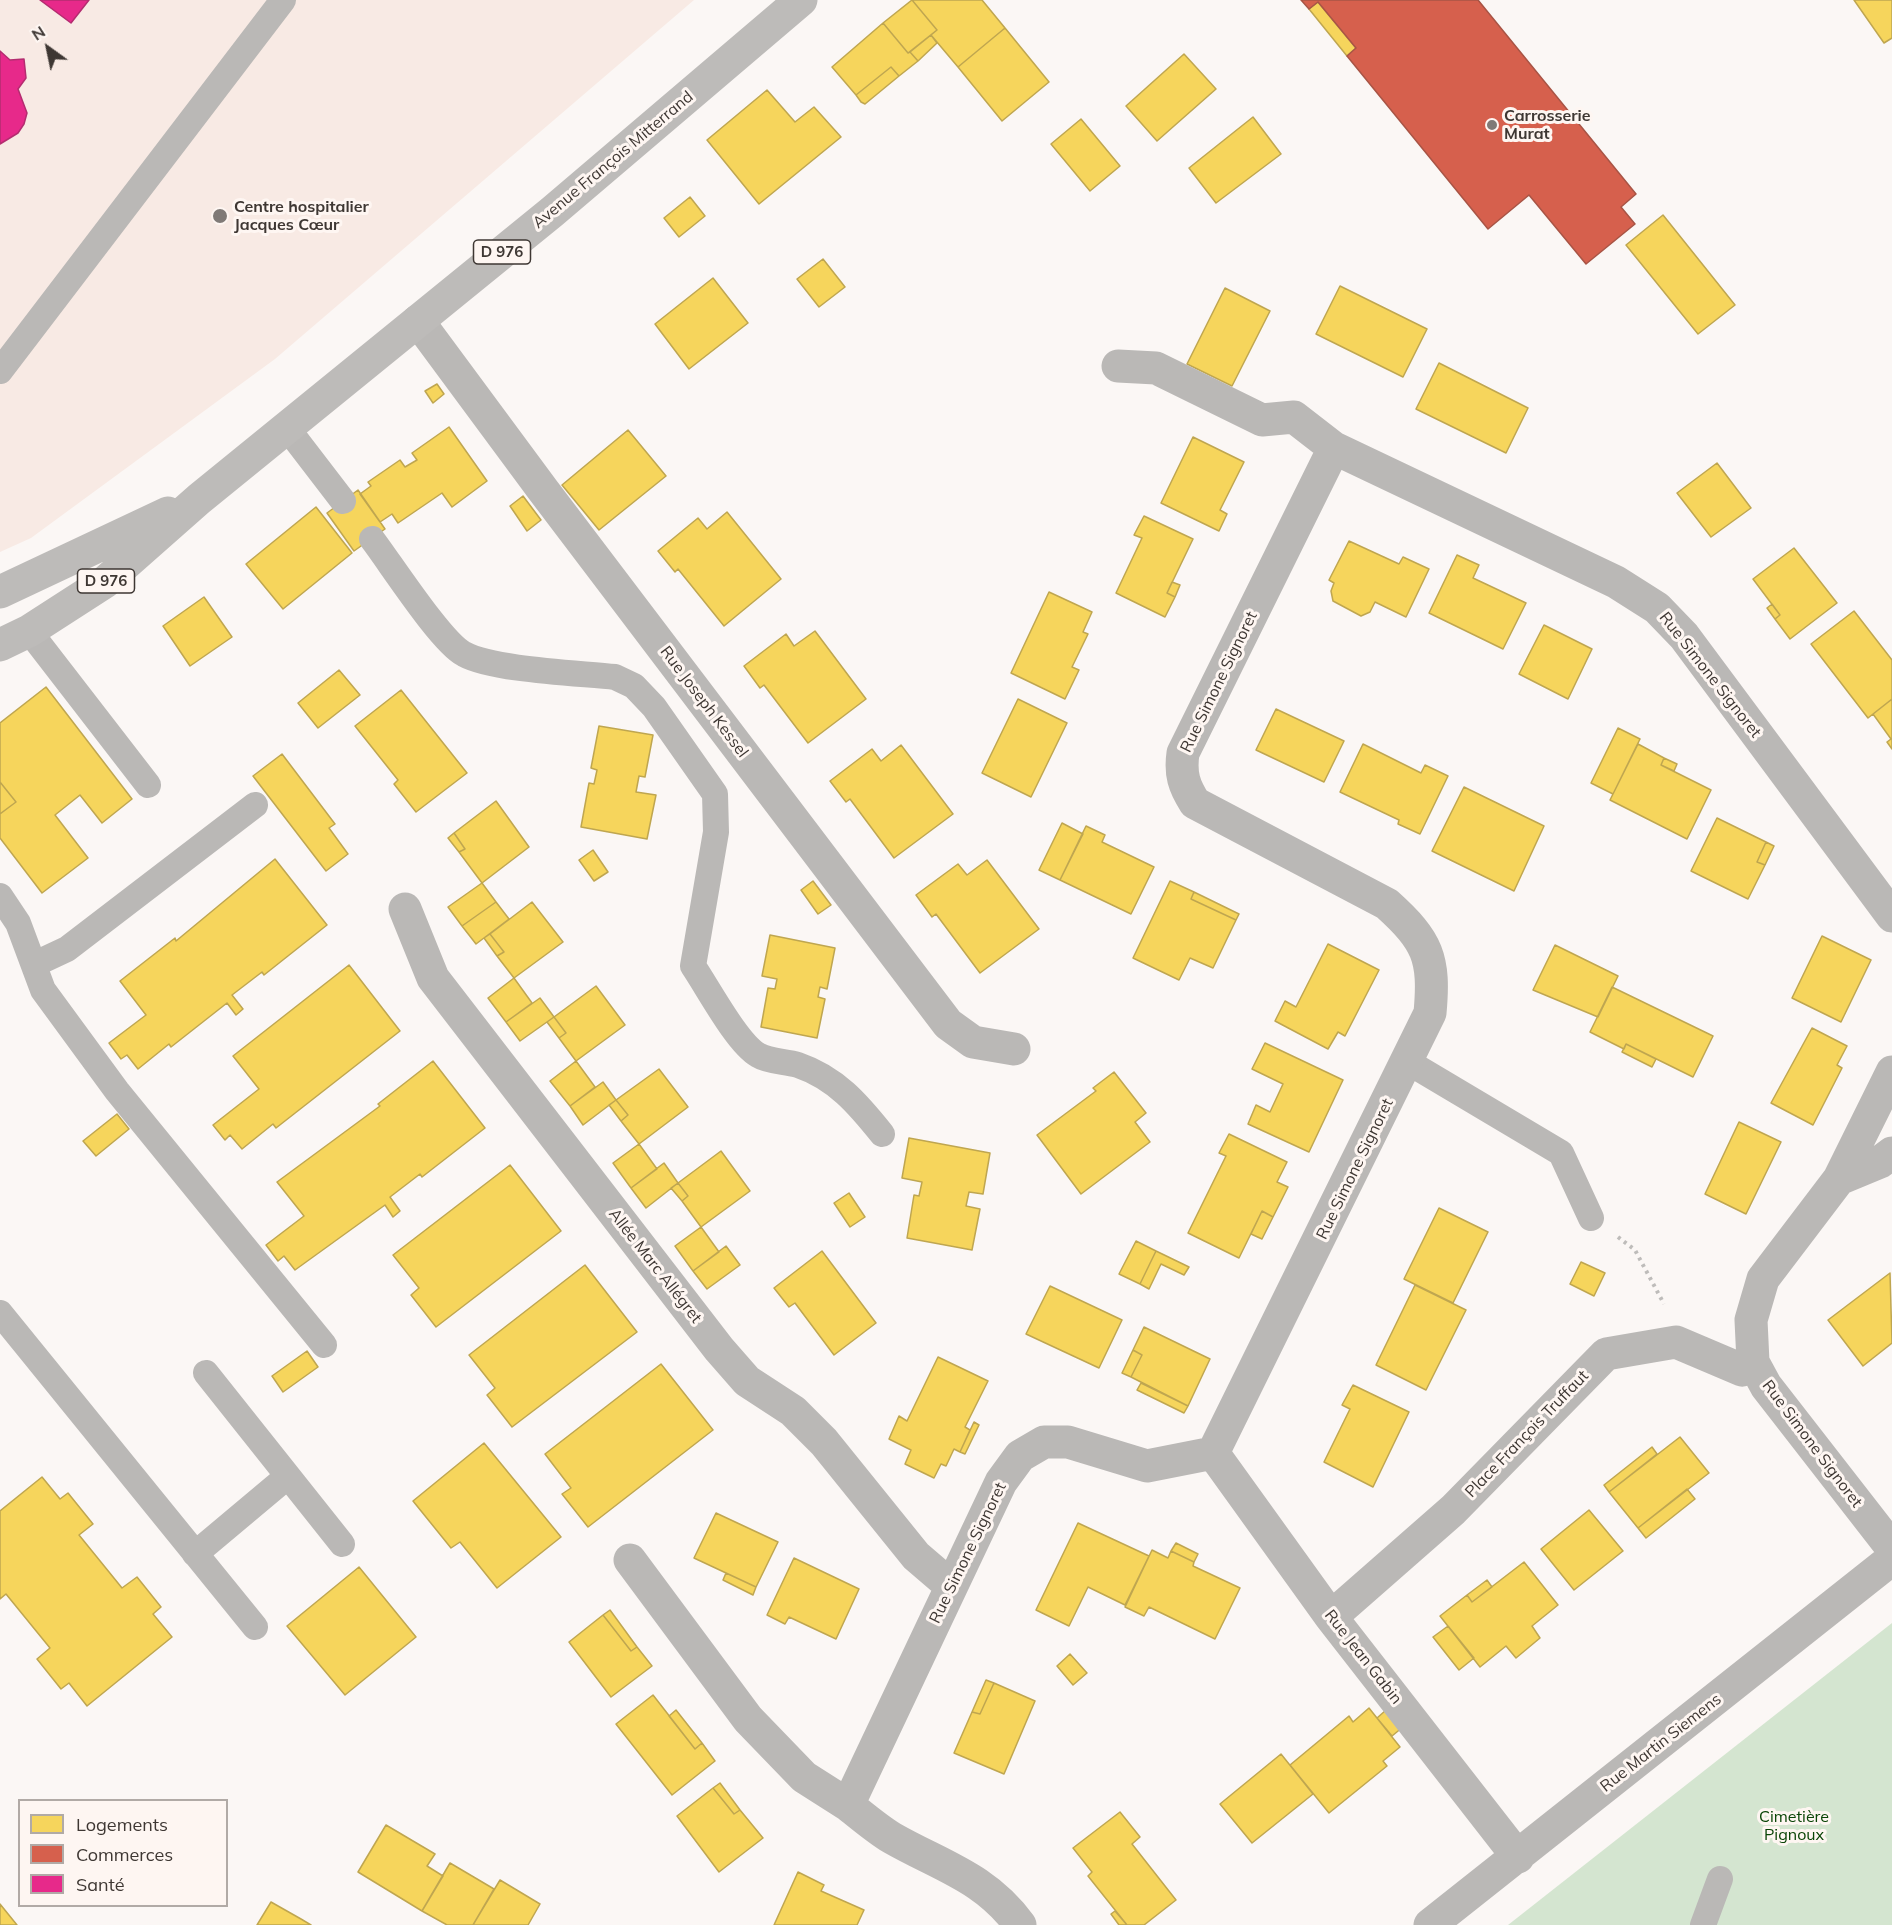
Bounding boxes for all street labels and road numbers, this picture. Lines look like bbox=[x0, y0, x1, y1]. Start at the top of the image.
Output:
street label: Avenue François Mitterrand bbox=[529, 87, 697, 233]
road number: D 976 bbox=[474, 240, 530, 264]
road number: D 976 bbox=[78, 569, 134, 593]
street label: Rue Simone Signoret bbox=[1177, 608, 1261, 756]
street label: Rue Simone Signoret bbox=[1655, 608, 1765, 742]
street label: Rue Joseph Kessel bbox=[656, 643, 752, 761]
street label: Rue Simone Signoret bbox=[1313, 1095, 1397, 1243]
street label: Allée Marc Allégret bbox=[604, 1205, 706, 1327]
street label: Place François Truffaut bbox=[1461, 1366, 1593, 1502]
street label: Rue Simone Signoret bbox=[1758, 1377, 1866, 1511]
street label: Rue Simone Signoret bbox=[926, 1479, 1010, 1627]
street label: Rue Jean Gabin bbox=[1320, 1606, 1406, 1708]
street label: Rue Martin Siemens bbox=[1597, 1690, 1725, 1796]

